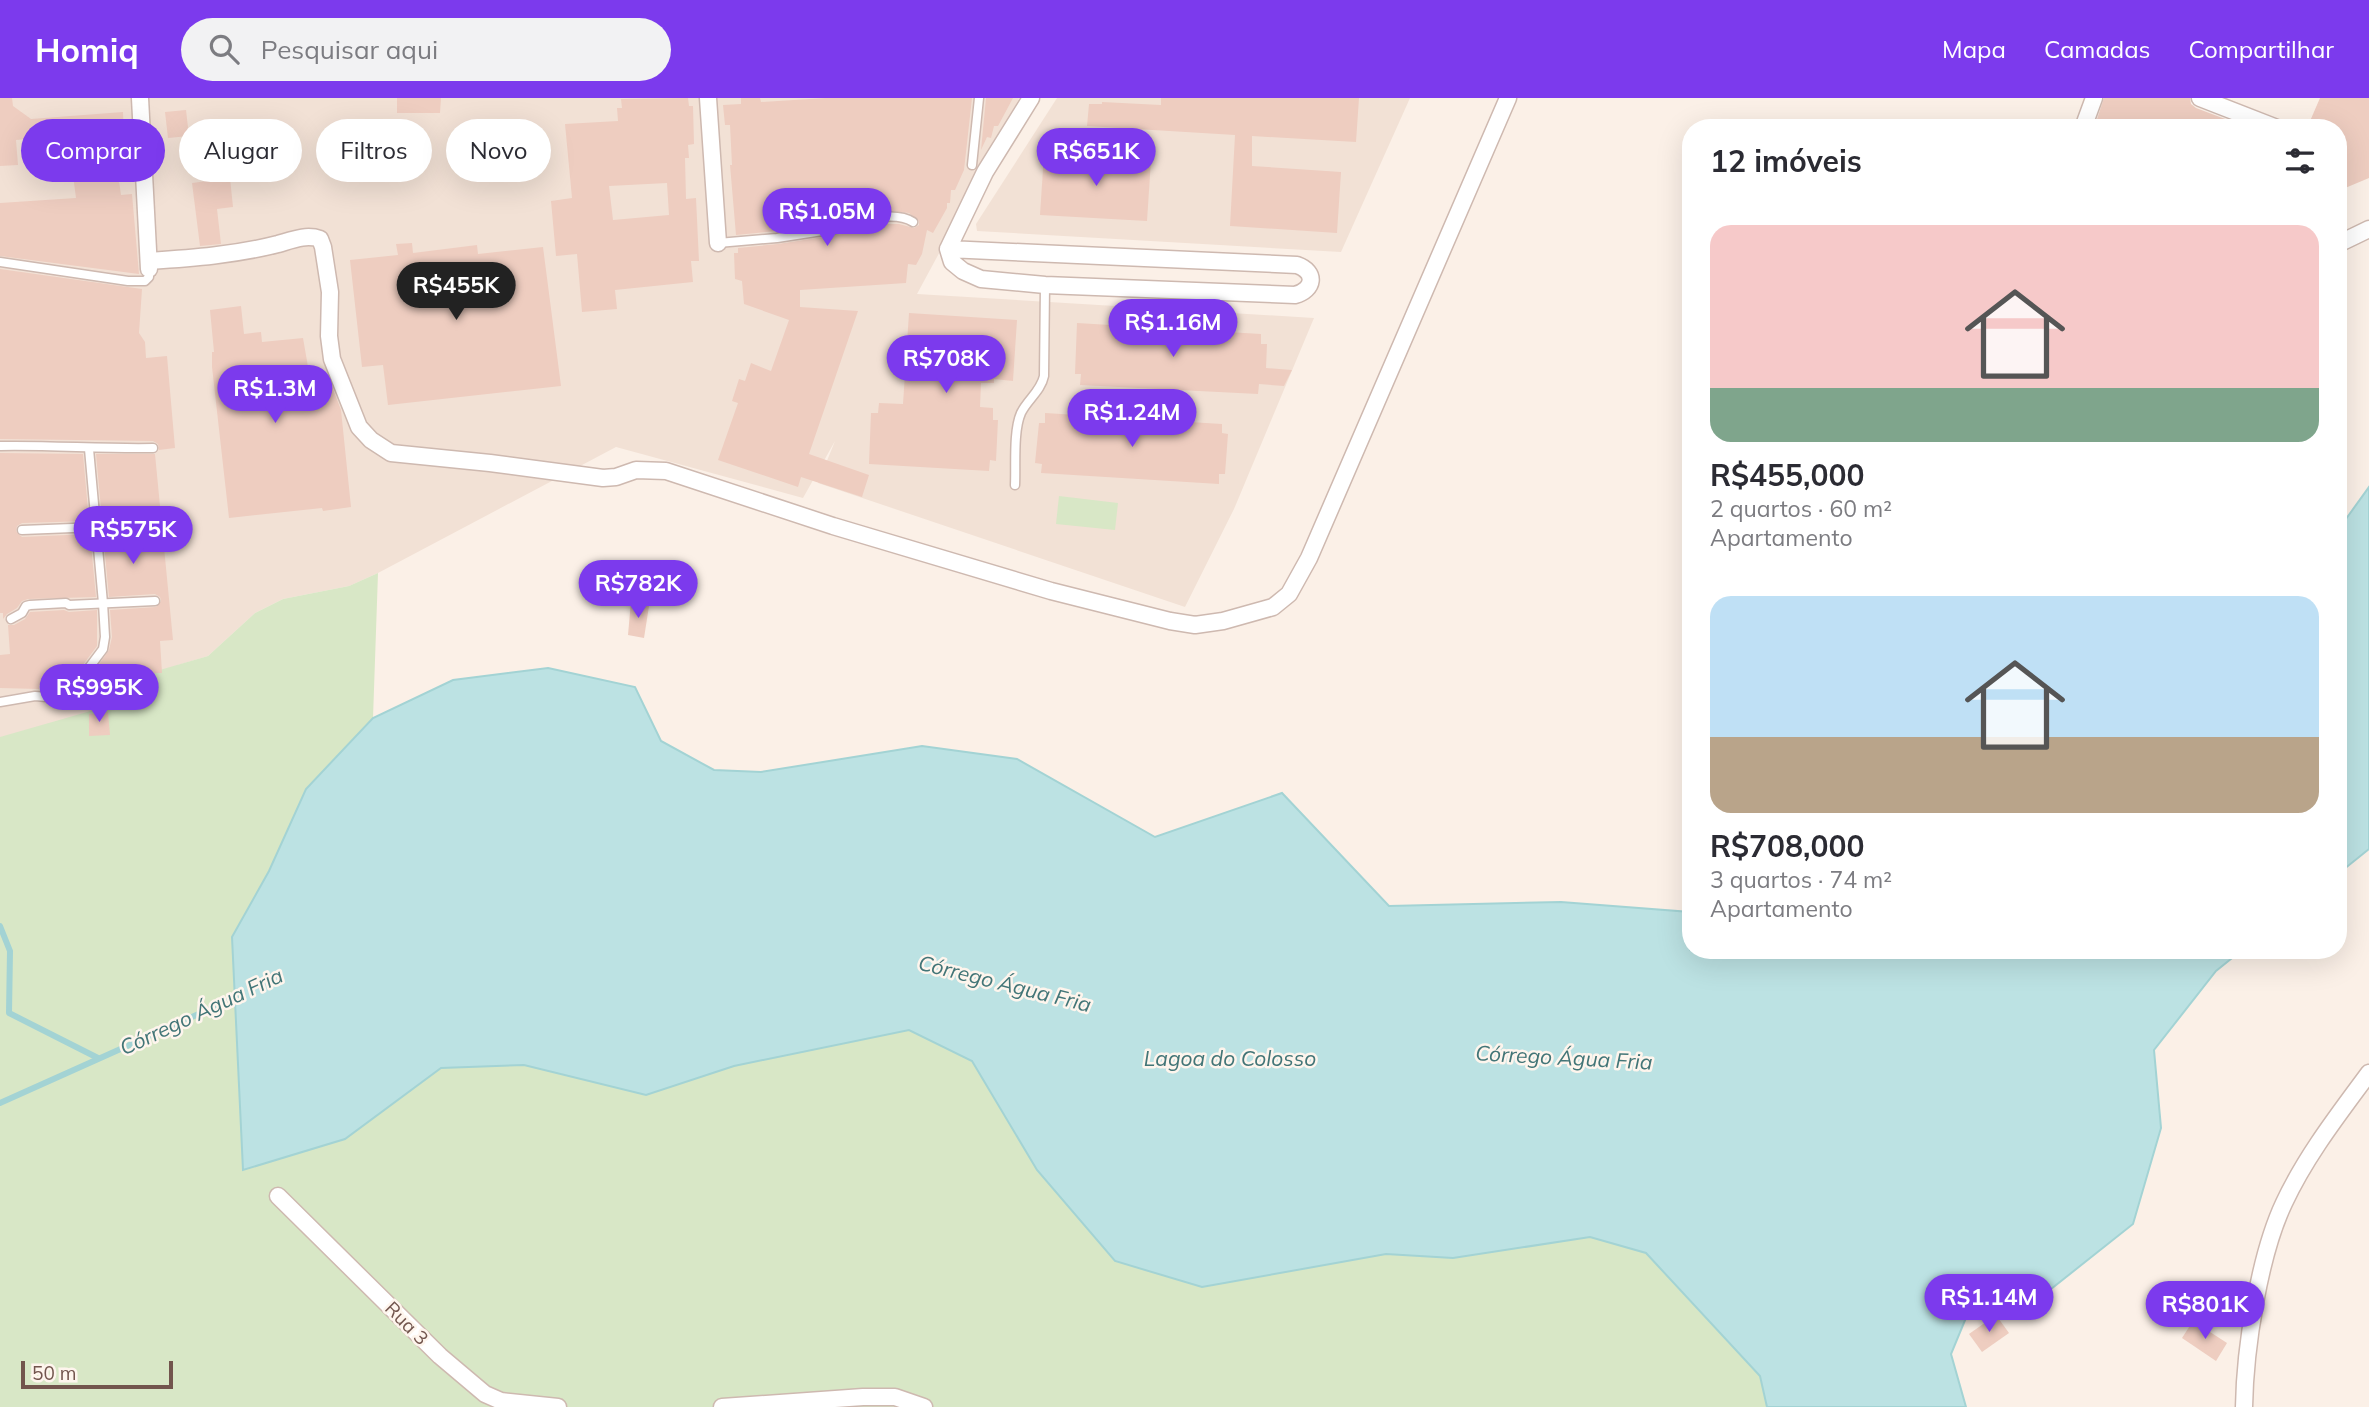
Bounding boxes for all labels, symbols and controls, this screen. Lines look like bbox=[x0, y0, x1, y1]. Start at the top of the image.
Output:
search box bbox=[181, 18, 671, 81]
text: Homiq bbox=[35, 29, 139, 70]
icon: search bbox=[205, 30, 243, 68]
text: Pesquisar aqui bbox=[261, 33, 438, 66]
text: Mapa bbox=[1942, 34, 2006, 64]
text: Camadas bbox=[2044, 34, 2151, 64]
text: Compartilhar bbox=[2189, 34, 2334, 64]
chip: Comprar bbox=[21, 119, 165, 182]
chip: Alugar bbox=[179, 119, 302, 182]
chip: Filtros bbox=[316, 119, 432, 182]
chip: Novo bbox=[446, 119, 551, 182]
pin: R$651K bbox=[1039, 129, 1153, 188]
text: R$651K bbox=[1053, 136, 1139, 165]
text: 12 imóveis bbox=[1710, 142, 1862, 180]
icon: filters bbox=[2281, 142, 2319, 180]
pin: R$1.05M bbox=[762, 188, 892, 248]
text: R$1.05M bbox=[778, 196, 876, 225]
pin: R$455K bbox=[399, 262, 513, 322]
text: R$455K bbox=[413, 270, 499, 299]
icon: home bbox=[1952, 271, 2078, 397]
pin: R$1.16M bbox=[1108, 300, 1238, 359]
text: R$1.16M bbox=[1124, 307, 1222, 336]
pin: R$708K bbox=[889, 336, 1003, 395]
text: R$708K bbox=[903, 343, 989, 372]
pin: R$1.3M bbox=[218, 366, 332, 425]
text: R$1.3M bbox=[233, 373, 317, 402]
pin: R$1.24M bbox=[1067, 390, 1197, 449]
text: R$1.24M bbox=[1083, 397, 1181, 426]
text: R$455,000 bbox=[1710, 456, 1865, 494]
text: 2 quartos · 60 m² bbox=[1710, 494, 1892, 523]
pin: R$575K bbox=[76, 506, 190, 566]
text: R$575K bbox=[90, 514, 176, 543]
text: Apartamento bbox=[1710, 523, 1853, 552]
pin: R$782K bbox=[581, 560, 695, 620]
text: R$782K bbox=[595, 568, 681, 597]
icon: home bbox=[1952, 642, 2078, 768]
pin: R$995K bbox=[42, 664, 156, 724]
text: R$995K bbox=[56, 672, 142, 701]
text: R$708,000 bbox=[1710, 827, 1865, 865]
text: 3 quartos · 74 m² bbox=[1710, 865, 1892, 894]
text: Apartamento bbox=[1710, 894, 1853, 923]
water label: Córrego Água Fria bbox=[916, 949, 1094, 1017]
water label: Córrego Água Fria bbox=[115, 962, 287, 1060]
water label: Córrego Água Fria bbox=[1475, 1039, 1653, 1075]
water label: Lagoa do Colosso bbox=[1144, 1045, 1316, 1071]
pin: R$1.14M bbox=[1924, 1274, 2054, 1334]
text: R$1.14M bbox=[1940, 1282, 2038, 1311]
pin: R$801K bbox=[2148, 1282, 2262, 1341]
text: R$801K bbox=[2162, 1289, 2248, 1318]
street label: Rua 3 bbox=[380, 1296, 434, 1350]
scale bar bbox=[21, 1358, 173, 1390]
text: 50 m bbox=[32, 1361, 76, 1385]

